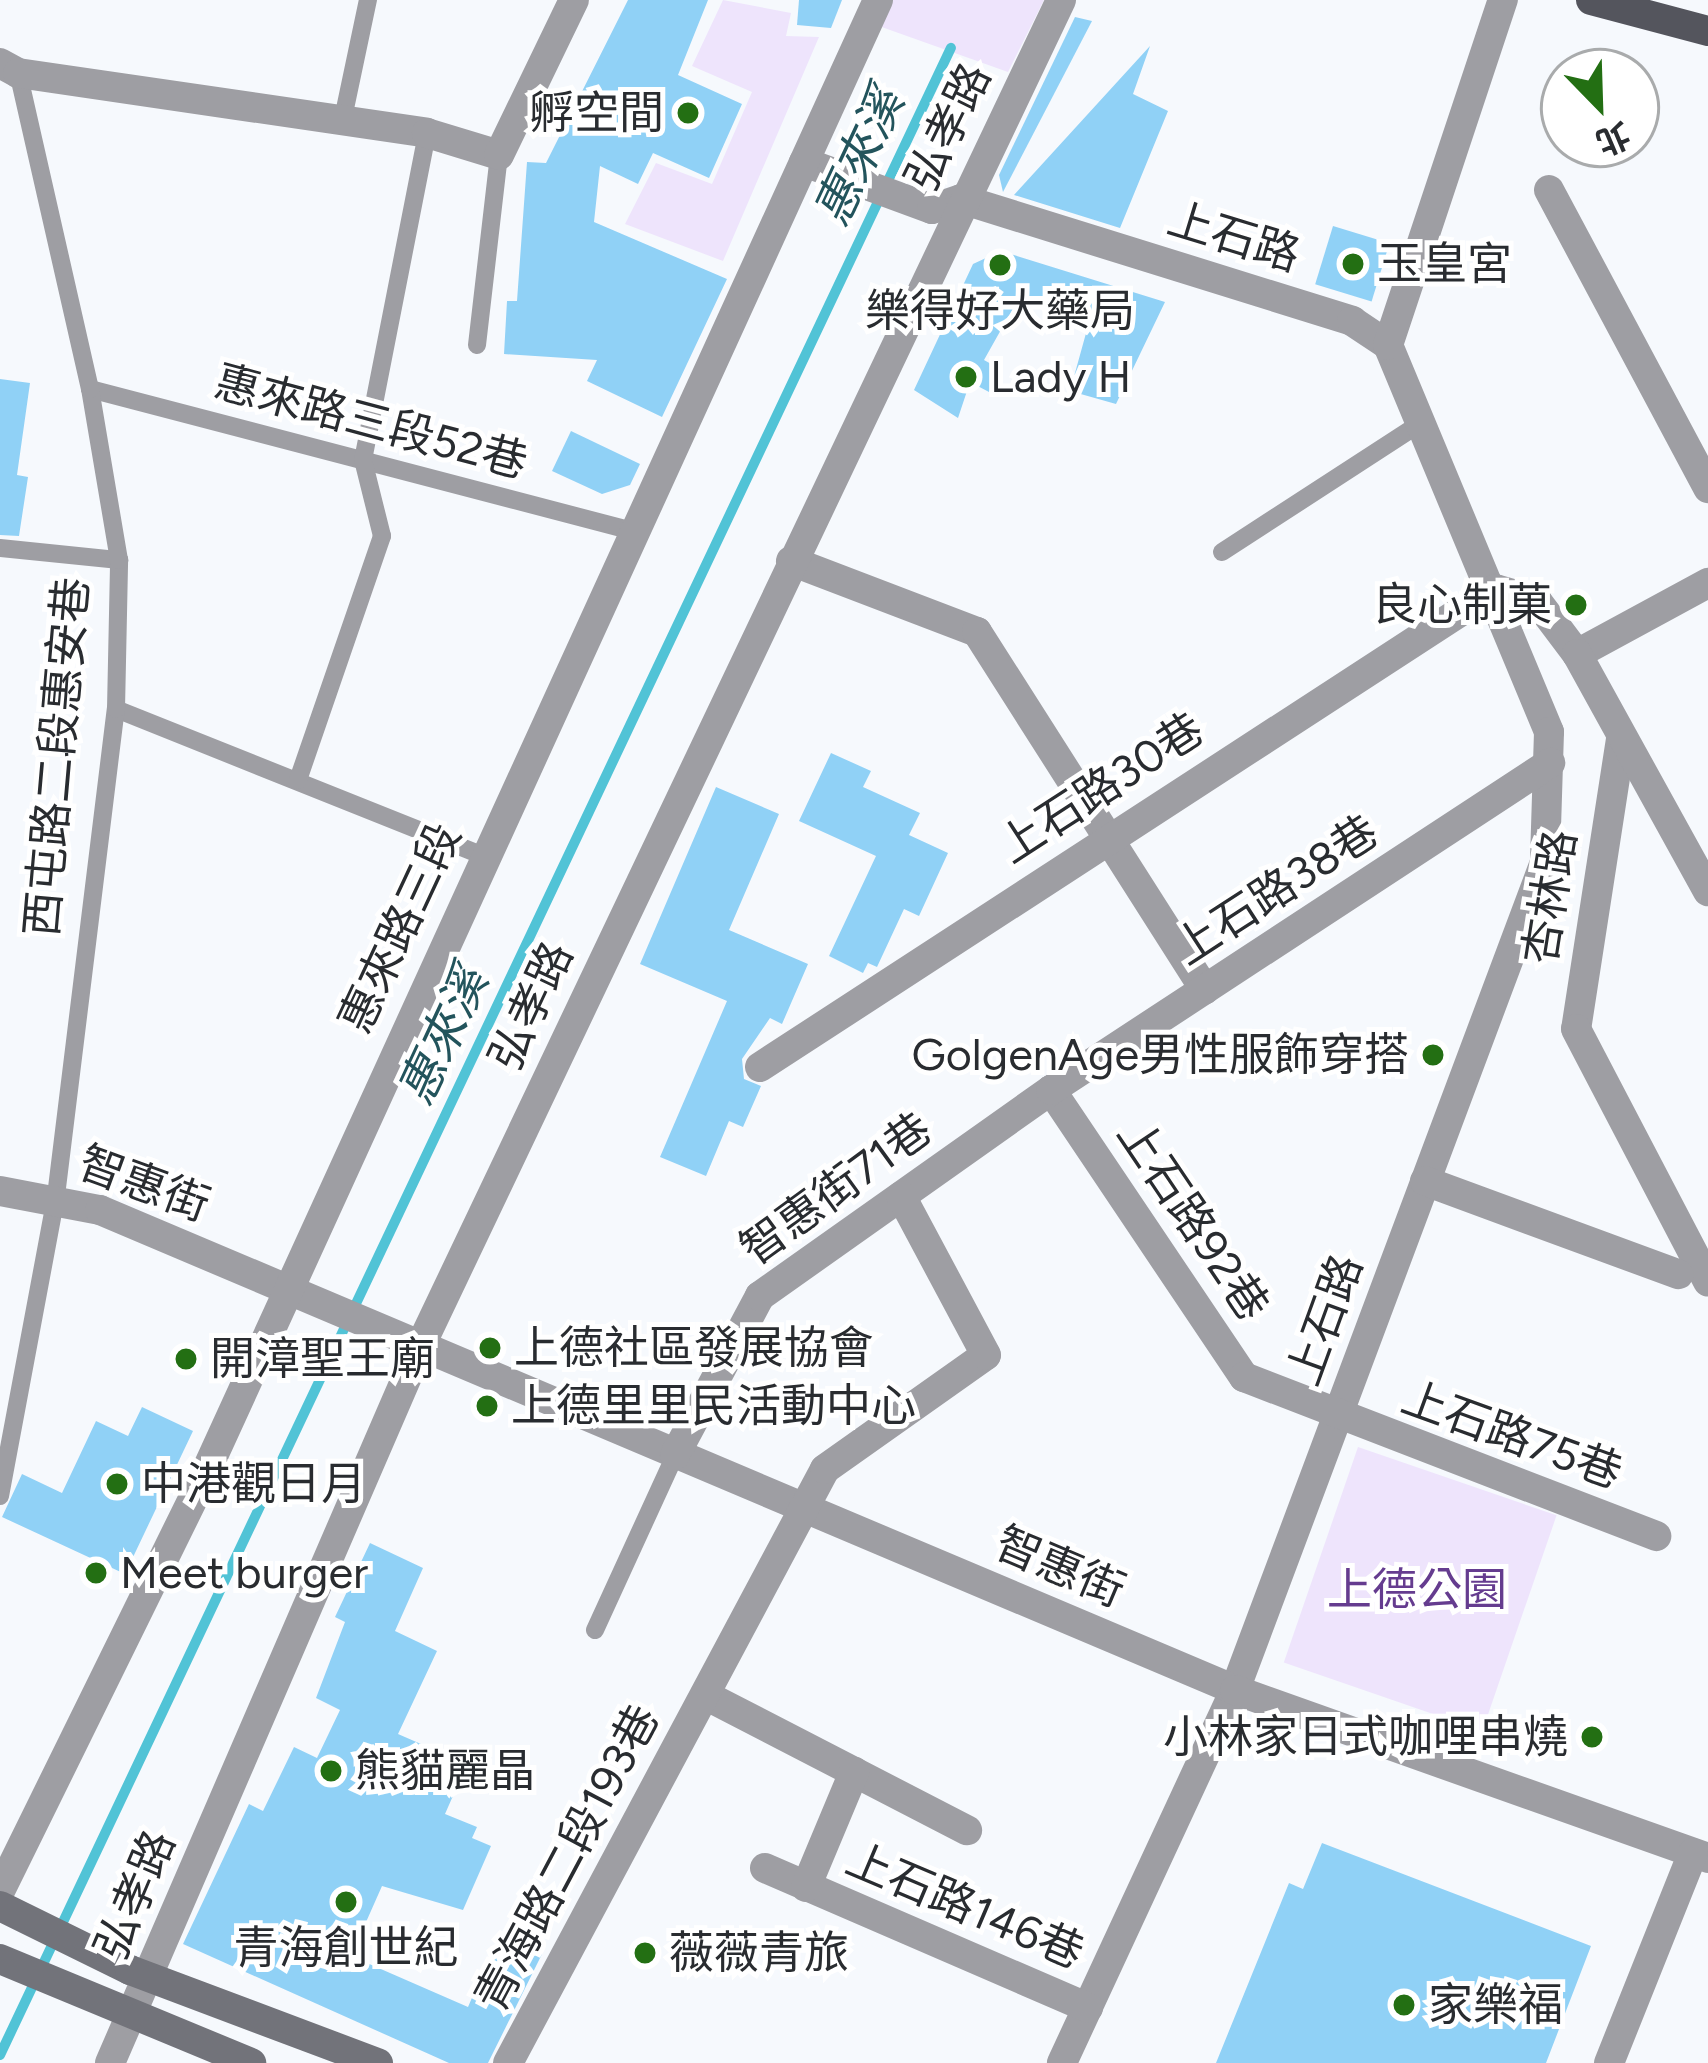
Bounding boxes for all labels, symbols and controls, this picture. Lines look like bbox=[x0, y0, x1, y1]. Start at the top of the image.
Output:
north arrow bbox=[1540, 48, 1660, 168]
street label: 弘孝路 bbox=[894, 54, 1002, 200]
water label: 惠來溪 bbox=[802, 80, 916, 234]
place label: 孵空間 bbox=[529, 86, 664, 140]
marker: 孵空間 bbox=[675, 100, 701, 126]
text: 北 bbox=[1590, 114, 1636, 163]
street label: 上石路 bbox=[1162, 191, 1306, 283]
place label: 玉皇宮 bbox=[1377, 237, 1512, 291]
marker: 玉皇宮 bbox=[1340, 251, 1366, 277]
marker: 樂得好大藥局 bbox=[987, 252, 1013, 278]
place label: 樂得好大藥局 bbox=[865, 284, 1135, 338]
place label: Lady H bbox=[990, 350, 1131, 404]
street label: 惠來路三段52巷 bbox=[209, 354, 533, 490]
marker: Lady H bbox=[953, 364, 979, 390]
street label: 西屯路二段惠安巷 bbox=[14, 575, 100, 939]
place label: 良心制菓 bbox=[1372, 578, 1552, 632]
marker: 良心制菓 bbox=[1563, 592, 1589, 618]
street label: 上石路30巷 bbox=[988, 702, 1214, 874]
street label: 上石路38巷 bbox=[1164, 804, 1388, 976]
street label: 惠來路三段 bbox=[328, 815, 472, 1041]
street label: 杏林路 bbox=[1513, 826, 1587, 968]
street label: 弘孝路 bbox=[478, 933, 584, 1079]
water label: 惠來溪 bbox=[386, 959, 500, 1113]
place label: GolgenAge男性服飾穿搭 bbox=[912, 1028, 1409, 1082]
marker: GolgenAge男性服飾穿搭 bbox=[1420, 1042, 1446, 1068]
street label: 智惠街71巷 bbox=[730, 1102, 942, 1276]
street label: 上石路92巷 bbox=[1106, 1109, 1280, 1331]
street label: 智惠街 bbox=[71, 1136, 217, 1232]
street label: 上石路 bbox=[1277, 1247, 1373, 1393]
place label: 上德社區發展協會 bbox=[514, 1321, 874, 1375]
place label: 開漳聖王廟 bbox=[210, 1332, 435, 1386]
marker: 上德社區發展協會 bbox=[477, 1335, 503, 1361]
marker: 開漳聖王廟 bbox=[173, 1346, 199, 1372]
street label: 上石路75巷 bbox=[1395, 1370, 1629, 1500]
place label: 上德里里民活動中心 bbox=[511, 1379, 916, 1433]
marker: 上德里里民活動中心 bbox=[474, 1393, 500, 1419]
place label: 中港觀日月 bbox=[141, 1457, 366, 1511]
marker: 中港觀日月 bbox=[104, 1471, 130, 1497]
street label: 智惠街 bbox=[987, 1516, 1133, 1618]
place label: Meet burger bbox=[120, 1546, 368, 1600]
marker: Meet burger bbox=[83, 1560, 109, 1586]
park label: 上德公園 bbox=[1327, 1563, 1507, 1617]
street label: 青海路二段193巷 bbox=[464, 1696, 670, 2020]
place label: 小林家日式咖哩串燒 bbox=[1163, 1710, 1568, 1764]
marker: 小林家日式咖哩串燒 bbox=[1579, 1724, 1605, 1750]
place label: 熊貓麗晶 bbox=[355, 1744, 535, 1798]
marker: 熊貓麗晶 bbox=[318, 1758, 344, 1784]
street label: 弘孝路 bbox=[84, 1822, 186, 1968]
street label: 上石路146巷 bbox=[838, 1832, 1092, 1980]
marker: 青海創世紀 bbox=[333, 1889, 359, 1915]
place label: 青海創世紀 bbox=[234, 1921, 458, 1975]
place label: 薇薇青旅 bbox=[669, 1926, 849, 1980]
marker: 薇薇青旅 bbox=[632, 1940, 658, 1966]
place label: 家樂福 bbox=[1428, 1978, 1563, 2032]
marker: 家樂福 bbox=[1391, 1992, 1417, 2018]

